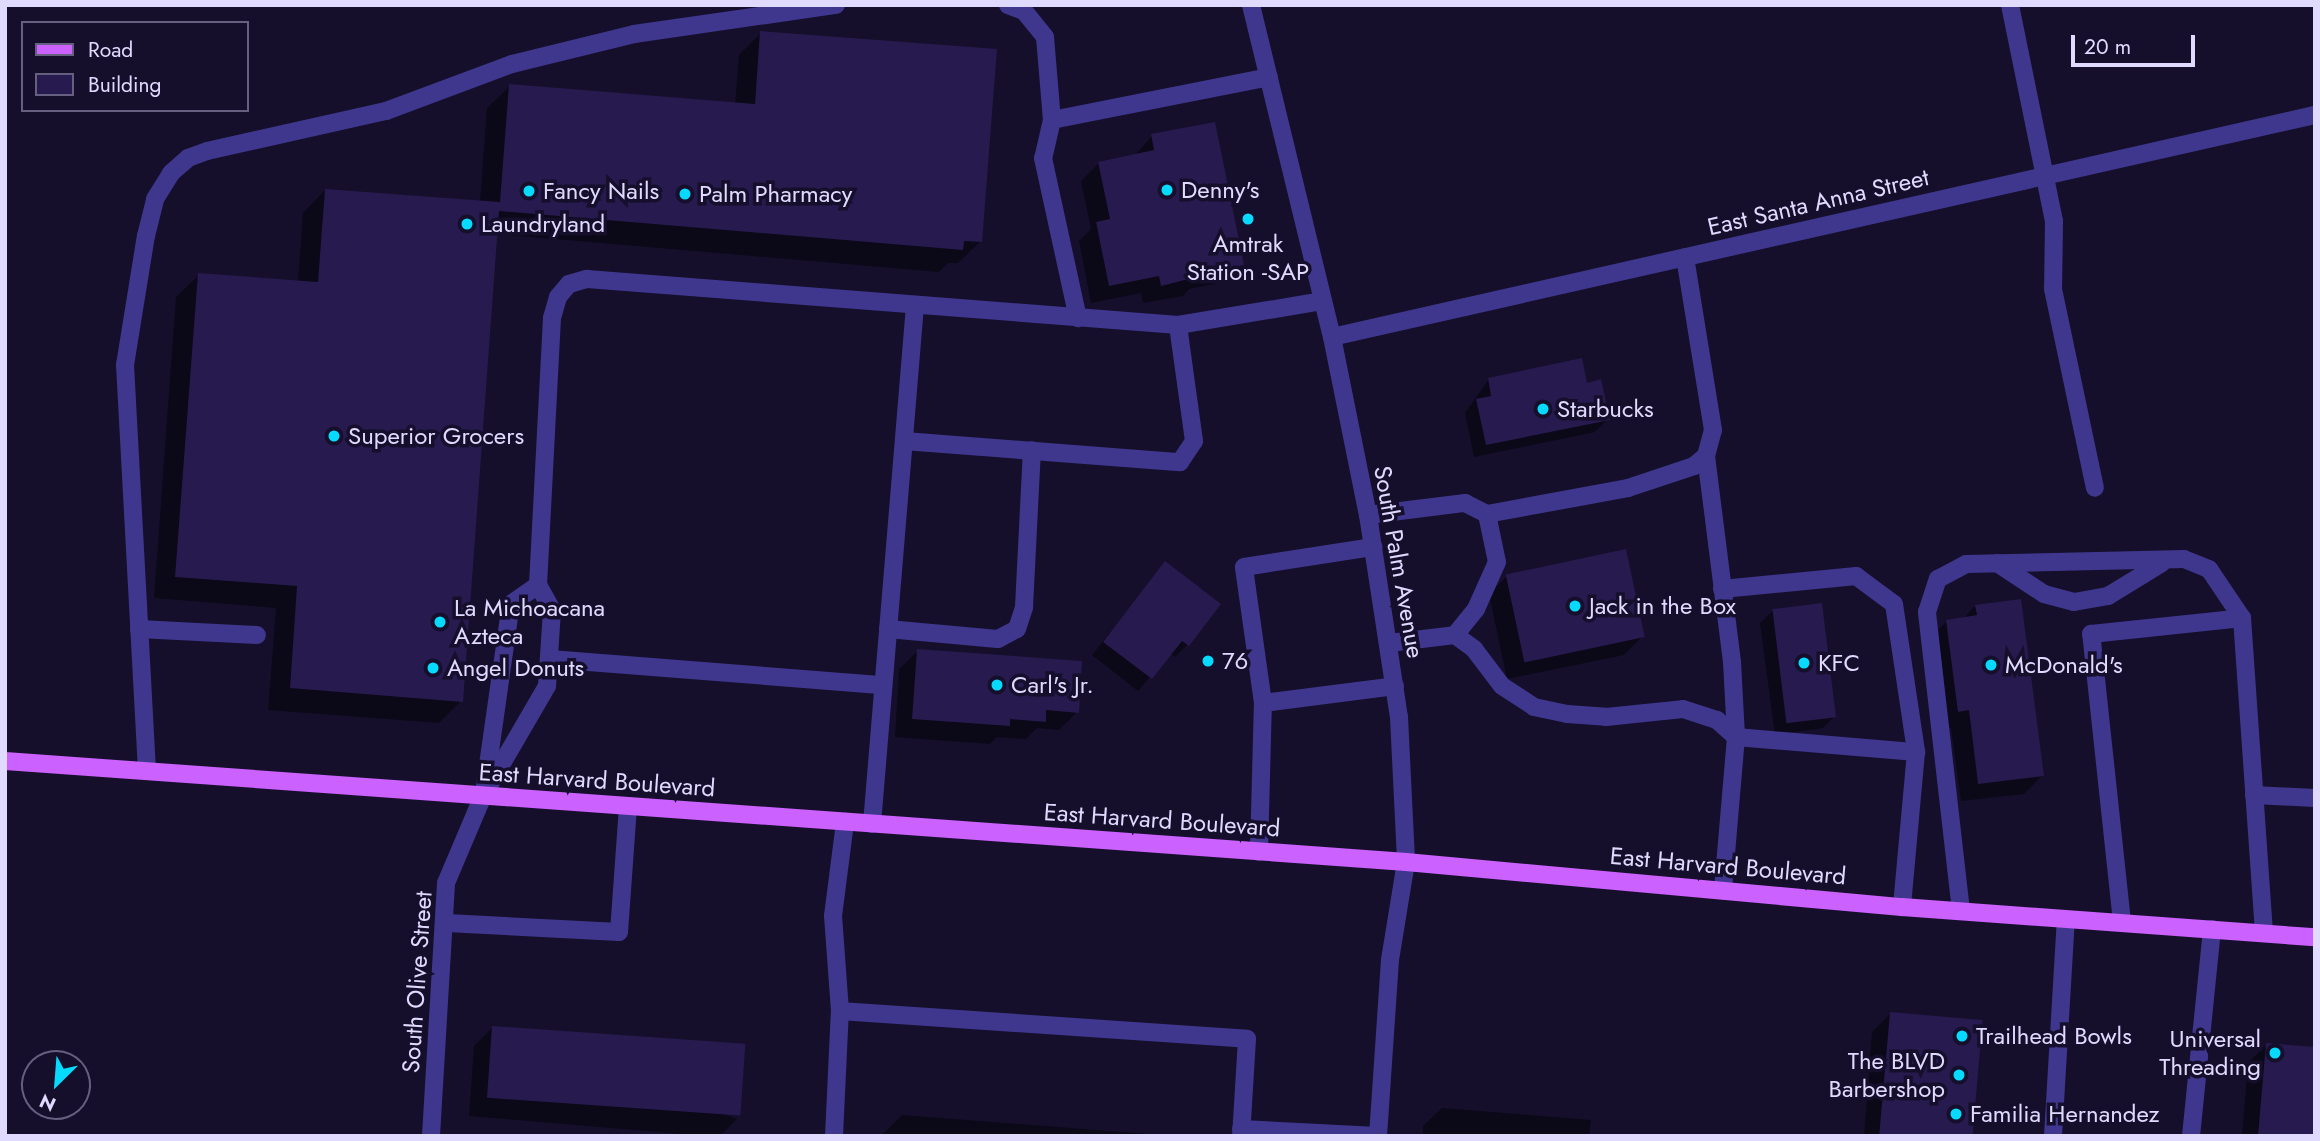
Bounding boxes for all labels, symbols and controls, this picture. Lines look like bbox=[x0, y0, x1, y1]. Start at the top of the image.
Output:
legend bbox=[21, 21, 248, 112]
scale bar bbox=[2075, 21, 2199, 65]
text: 20 m bbox=[2084, 32, 2131, 62]
text: Road bbox=[88, 35, 133, 65]
text: Building bbox=[88, 70, 161, 100]
street label: East Santa Anna Street bbox=[1705, 163, 1931, 241]
place label: Denny's bbox=[1181, 176, 1259, 204]
place label: Fancy Nails bbox=[543, 177, 659, 205]
place label: Palm Pharmacy bbox=[699, 180, 852, 208]
marker: Denny's bbox=[1159, 182, 1175, 198]
marker: Fancy Nails bbox=[521, 183, 537, 199]
marker: Palm Pharmacy bbox=[677, 186, 693, 202]
place label: Laundryland bbox=[481, 210, 605, 238]
marker: Amtrak Station -SAP bbox=[1240, 211, 1256, 227]
marker: Laundryland bbox=[459, 216, 475, 232]
place label: Amtrak Station -SAP bbox=[1187, 230, 1309, 286]
place label: Starbucks bbox=[1557, 395, 1654, 423]
marker: Starbucks bbox=[1535, 401, 1551, 417]
place label: Superior Grocers bbox=[348, 422, 524, 450]
marker: Superior Grocers bbox=[326, 428, 342, 444]
street label: South Palm Avenue bbox=[1368, 464, 1430, 660]
place label: Jack in the Box bbox=[1589, 592, 1736, 620]
place label: La Michoacana Azteca bbox=[454, 594, 605, 650]
marker: Jack in the Box bbox=[1567, 598, 1583, 614]
marker: La Michoacana Azteca bbox=[432, 614, 448, 630]
place label: 76 bbox=[1222, 647, 1248, 675]
place label: KFC bbox=[1818, 649, 1860, 677]
place label: McDonald's bbox=[2005, 651, 2123, 679]
marker: 76 bbox=[1200, 653, 1216, 669]
place label: Angel Donuts bbox=[447, 654, 584, 682]
marker: KFC bbox=[1796, 655, 1812, 671]
marker: McDonald's bbox=[1983, 657, 1999, 673]
marker: Angel Donuts bbox=[425, 660, 441, 676]
place label: Carl's Jr. bbox=[1011, 671, 1094, 699]
marker: Carl's Jr. bbox=[989, 677, 1005, 693]
street label: East Harvard Boulevard bbox=[478, 757, 716, 803]
street label: East Harvard Boulevard bbox=[1043, 797, 1281, 843]
street label: East Harvard Boulevard bbox=[1609, 841, 1847, 891]
street label: South Olive Street bbox=[396, 890, 438, 1074]
place label: Trailhead Bowls bbox=[1976, 1022, 2132, 1050]
place label: Universal Threading bbox=[2159, 1025, 2261, 1081]
marker: Trailhead Bowls bbox=[1954, 1028, 1970, 1044]
marker: Universal Threading bbox=[2267, 1045, 2283, 1061]
place label: The BLVD Barbershop bbox=[1829, 1047, 1945, 1103]
north arrow bbox=[21, 1050, 91, 1120]
marker: The BLVD Barbershop bbox=[1951, 1067, 1967, 1083]
text: N bbox=[35, 1087, 60, 1118]
place label: Familia Hernandez bbox=[1970, 1100, 2160, 1128]
marker: Familia Hernandez bbox=[1948, 1106, 1964, 1122]

